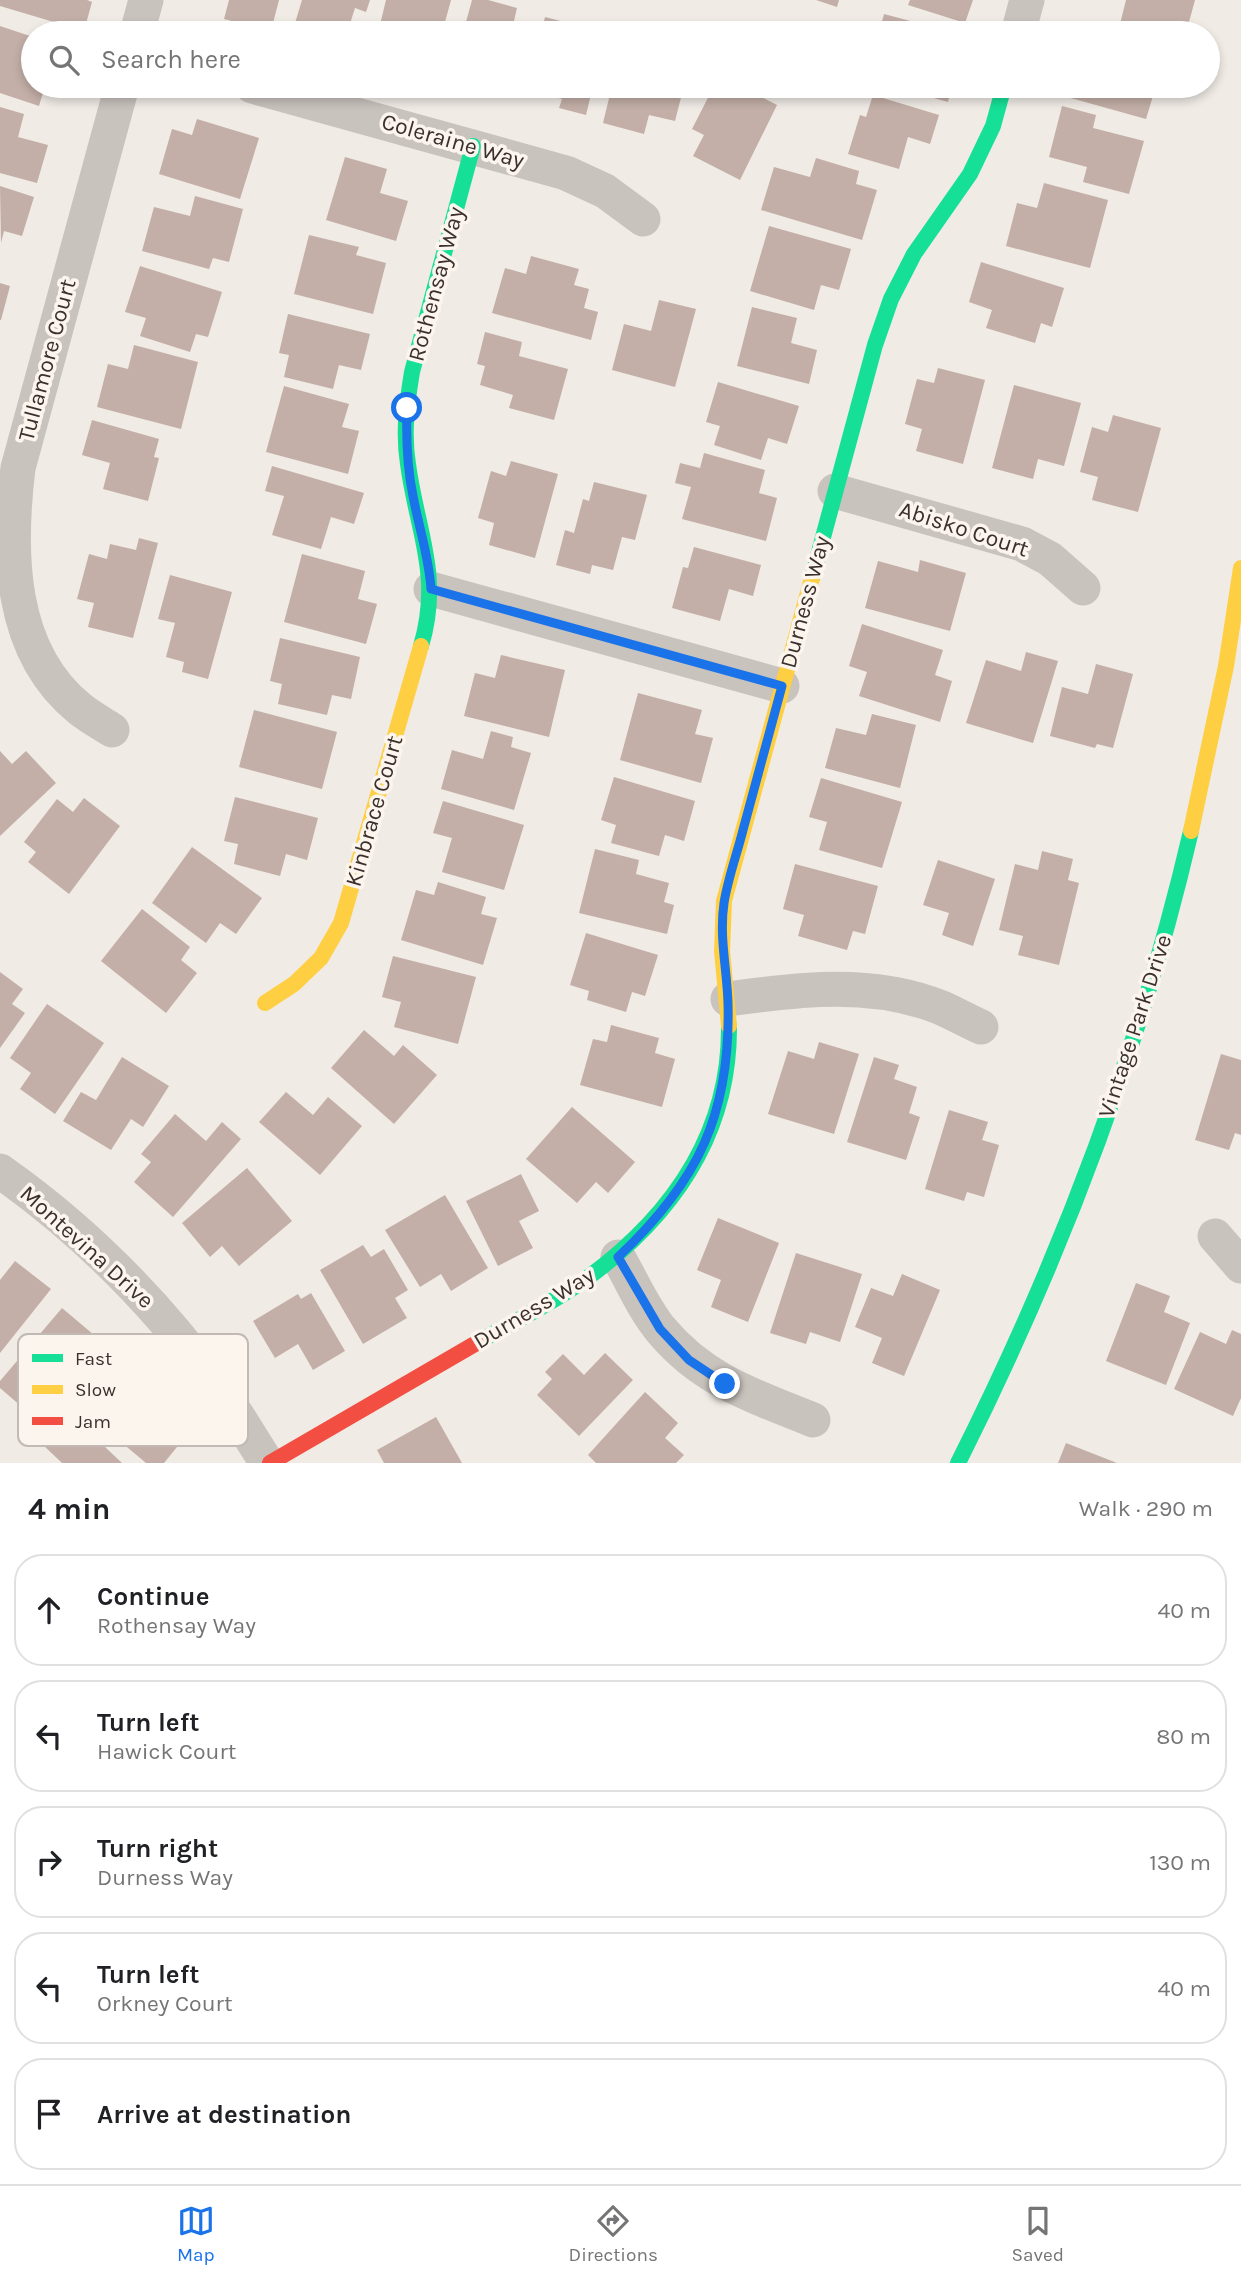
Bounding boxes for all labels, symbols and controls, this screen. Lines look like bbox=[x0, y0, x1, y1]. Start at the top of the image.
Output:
search box bbox=[21, 21, 1220, 98]
icon: search bbox=[45, 41, 83, 79]
text: Search here bbox=[101, 44, 241, 75]
street label: Coleraine Way bbox=[379, 108, 528, 174]
street label: Rothensay Way bbox=[402, 203, 470, 364]
street label: Tullamore Court bbox=[12, 276, 82, 444]
route start bbox=[391, 392, 422, 423]
street label: Abisko Court bbox=[896, 495, 1032, 563]
street label: Durness Way bbox=[774, 533, 836, 671]
street label: Kinbrace Court bbox=[340, 732, 409, 890]
street label: Vintage Park Drive bbox=[1093, 931, 1177, 1121]
street label: Montevina Drive bbox=[15, 1180, 159, 1314]
street label: Durness Way bbox=[469, 1261, 599, 1355]
legend bbox=[18, 1334, 248, 1446]
text: Fast bbox=[75, 1348, 112, 1370]
route end bbox=[709, 1368, 740, 1399]
text: Slow bbox=[75, 1379, 116, 1401]
text: Jam bbox=[75, 1411, 111, 1433]
text: 4 min bbox=[28, 1491, 110, 1527]
text: Walk · 290 m bbox=[1079, 1495, 1213, 1522]
text: Continue bbox=[97, 1581, 209, 1612]
icon: ahead bbox=[30, 1591, 68, 1629]
text: 40 m bbox=[1158, 1597, 1211, 1624]
text: Rothensay Way bbox=[97, 1612, 256, 1639]
text: Turn left bbox=[97, 1707, 199, 1738]
icon: left bbox=[30, 1717, 68, 1755]
text: 80 m bbox=[1156, 1723, 1211, 1750]
text: Hawick Court bbox=[97, 1738, 236, 1765]
text: Turn right bbox=[97, 1833, 218, 1864]
icon: right bbox=[30, 1843, 68, 1881]
text: 130 m bbox=[1149, 1849, 1211, 1876]
text: Durness Way bbox=[97, 1864, 233, 1891]
text: Turn left bbox=[97, 1959, 199, 1990]
icon: left bbox=[30, 1969, 68, 2007]
text: 40 m bbox=[1158, 1975, 1211, 2002]
text: Orkney Court bbox=[97, 1990, 233, 2017]
icon: arrive bbox=[30, 2095, 68, 2133]
text: Arrive at destination bbox=[97, 2099, 351, 2130]
tab: Map bbox=[177, 2202, 215, 2266]
tab: Directions bbox=[569, 2202, 658, 2266]
tab: Saved bbox=[1012, 2202, 1064, 2266]

